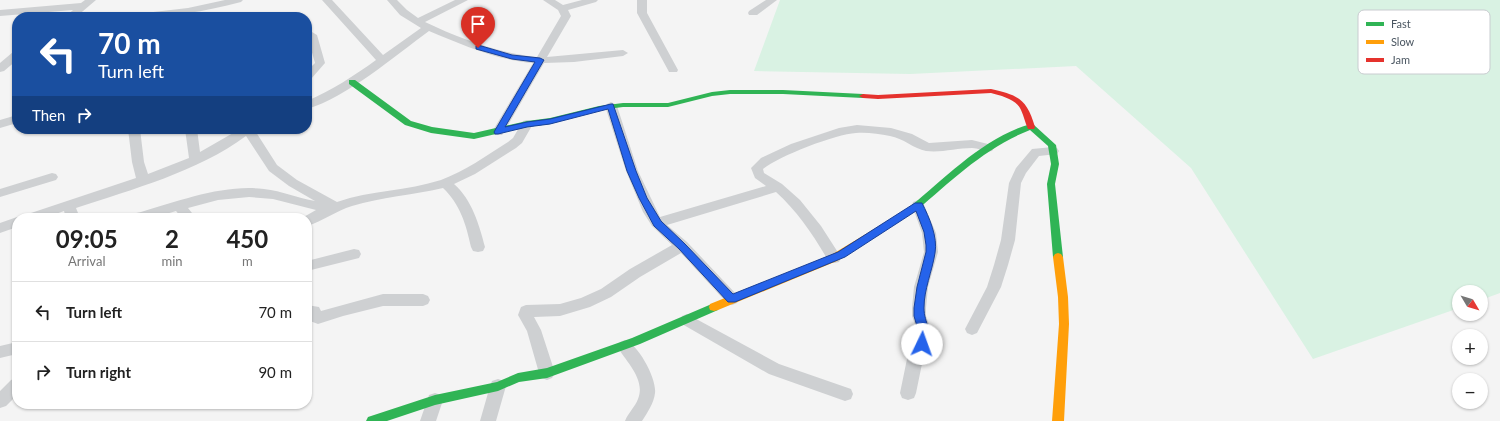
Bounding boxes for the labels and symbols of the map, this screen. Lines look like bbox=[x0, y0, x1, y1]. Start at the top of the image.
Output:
pin bbox=[461, 7.0, 495, 48]
legend bbox=[1358, 10, 1490, 74]
text: Fast bbox=[1391, 17, 1411, 30]
text: Slow bbox=[1391, 35, 1415, 48]
text: Jam bbox=[1391, 53, 1410, 66]
north arrow bbox=[1452, 285, 1488, 321]
position arrow bbox=[901, 323, 943, 365]

